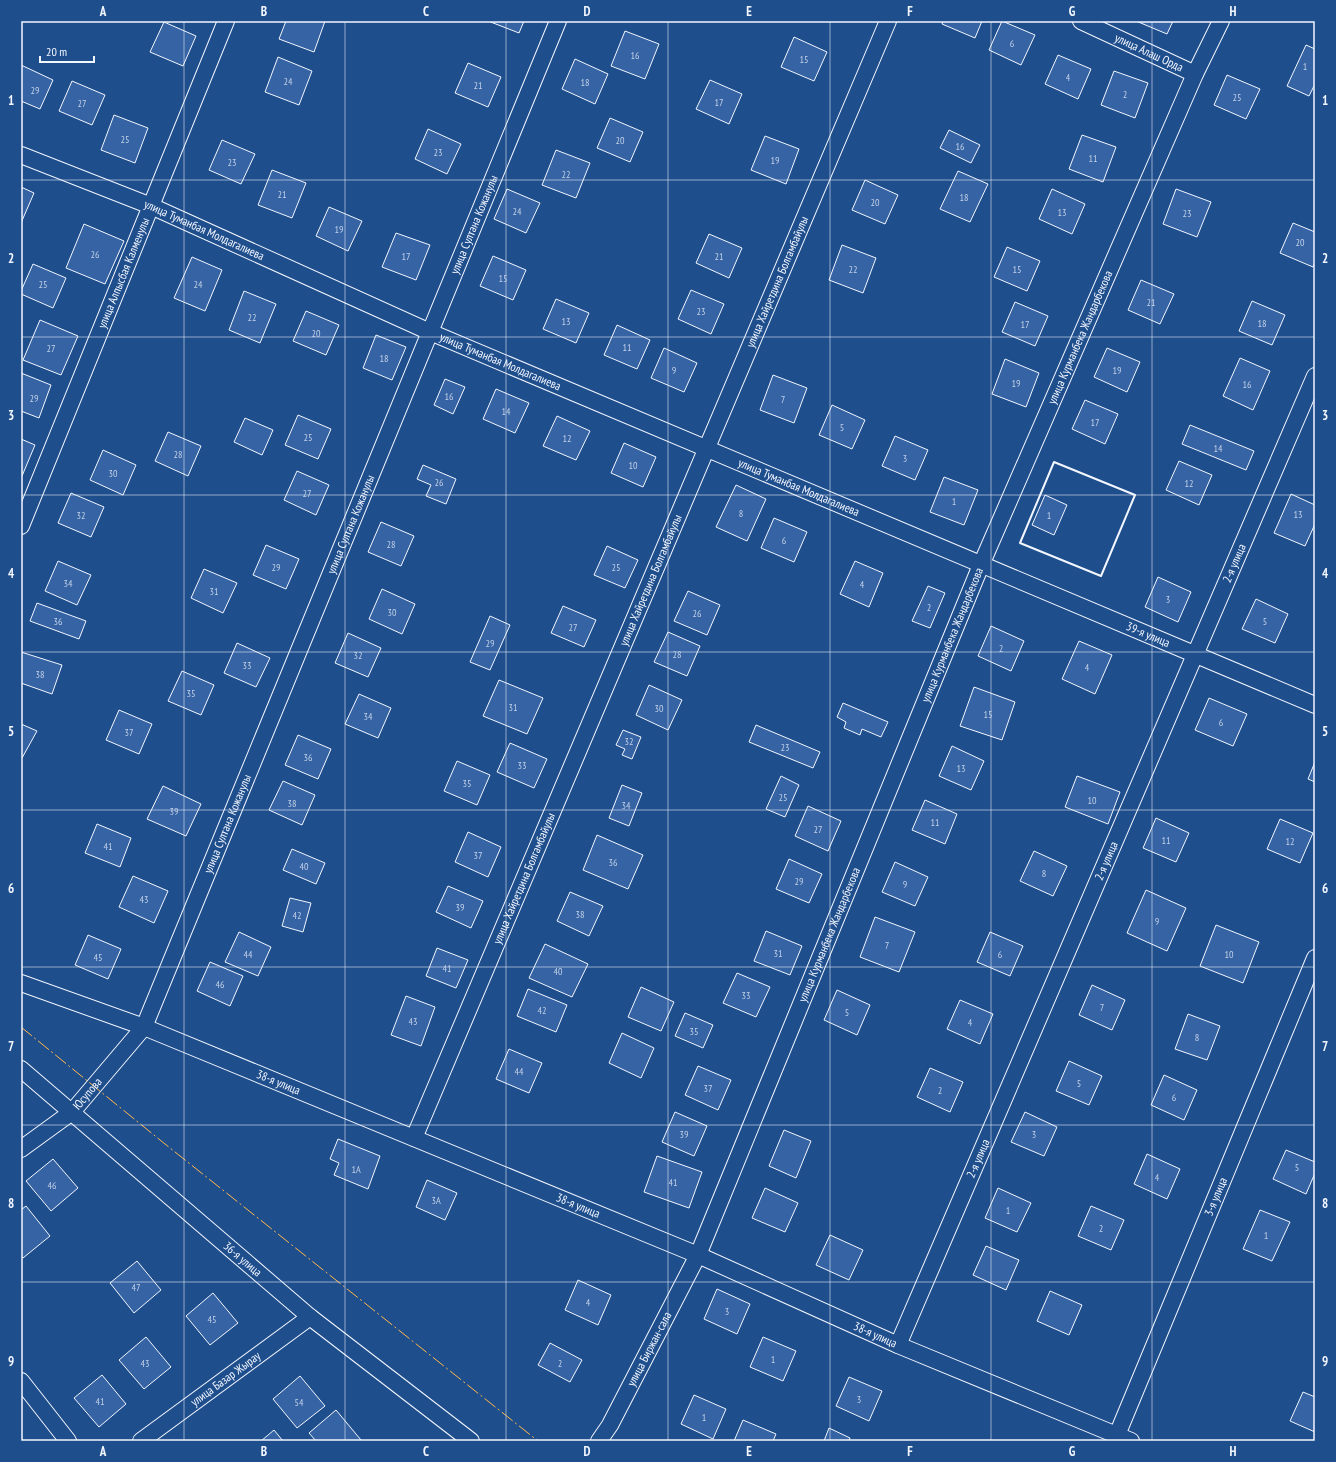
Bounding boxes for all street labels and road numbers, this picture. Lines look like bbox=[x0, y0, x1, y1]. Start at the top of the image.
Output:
street label: улица Алаш Орда bbox=[1113, 30, 1186, 75]
street label: улица Султана Кожанулы bbox=[447, 173, 501, 276]
street label: улица Туманбая Молдагалиева bbox=[142, 196, 267, 263]
street label: улица Хайретдина Болгамбайулы bbox=[742, 214, 811, 350]
street label: улица Алпысбая Калменулы bbox=[94, 215, 152, 330]
street label: улица Курманбека Жандарбекова bbox=[1044, 268, 1116, 406]
street label: улица Туманбая Молдагалиева bbox=[438, 329, 563, 393]
street label: улица Туманбая Молдагалиева bbox=[736, 455, 862, 519]
street label: улица Султана Кожанулы bbox=[323, 472, 377, 576]
street label: улица Хайретдина Болгамбайулы bbox=[616, 512, 685, 648]
street label: 2-я улица bbox=[1219, 541, 1249, 585]
street label: улица Курманбека Жандарбекова bbox=[918, 565, 986, 704]
street label: 39-я улица bbox=[1124, 618, 1173, 650]
street label: улица Султана Кожанулы bbox=[200, 772, 254, 875]
street label: улица Хайретдина Болгамбайулы bbox=[489, 810, 558, 946]
street label: 2-я улица bbox=[1091, 839, 1121, 882]
street label: улица Курманбека Жандарбекова bbox=[795, 865, 863, 1004]
street label: 38-я улица bbox=[254, 1066, 303, 1098]
street label: Юсупова bbox=[69, 1074, 105, 1112]
street label: 2-я улица bbox=[963, 1137, 993, 1180]
street label: 3-я улица bbox=[1201, 1175, 1230, 1218]
street label: 38-я улица bbox=[554, 1189, 603, 1221]
street label: 36-я улица bbox=[221, 1238, 265, 1280]
street label: улица Биржан-сала bbox=[623, 1309, 674, 1389]
street label: 38-я улица bbox=[851, 1318, 900, 1351]
street label: улица Базар Жырау bbox=[187, 1348, 264, 1409]

